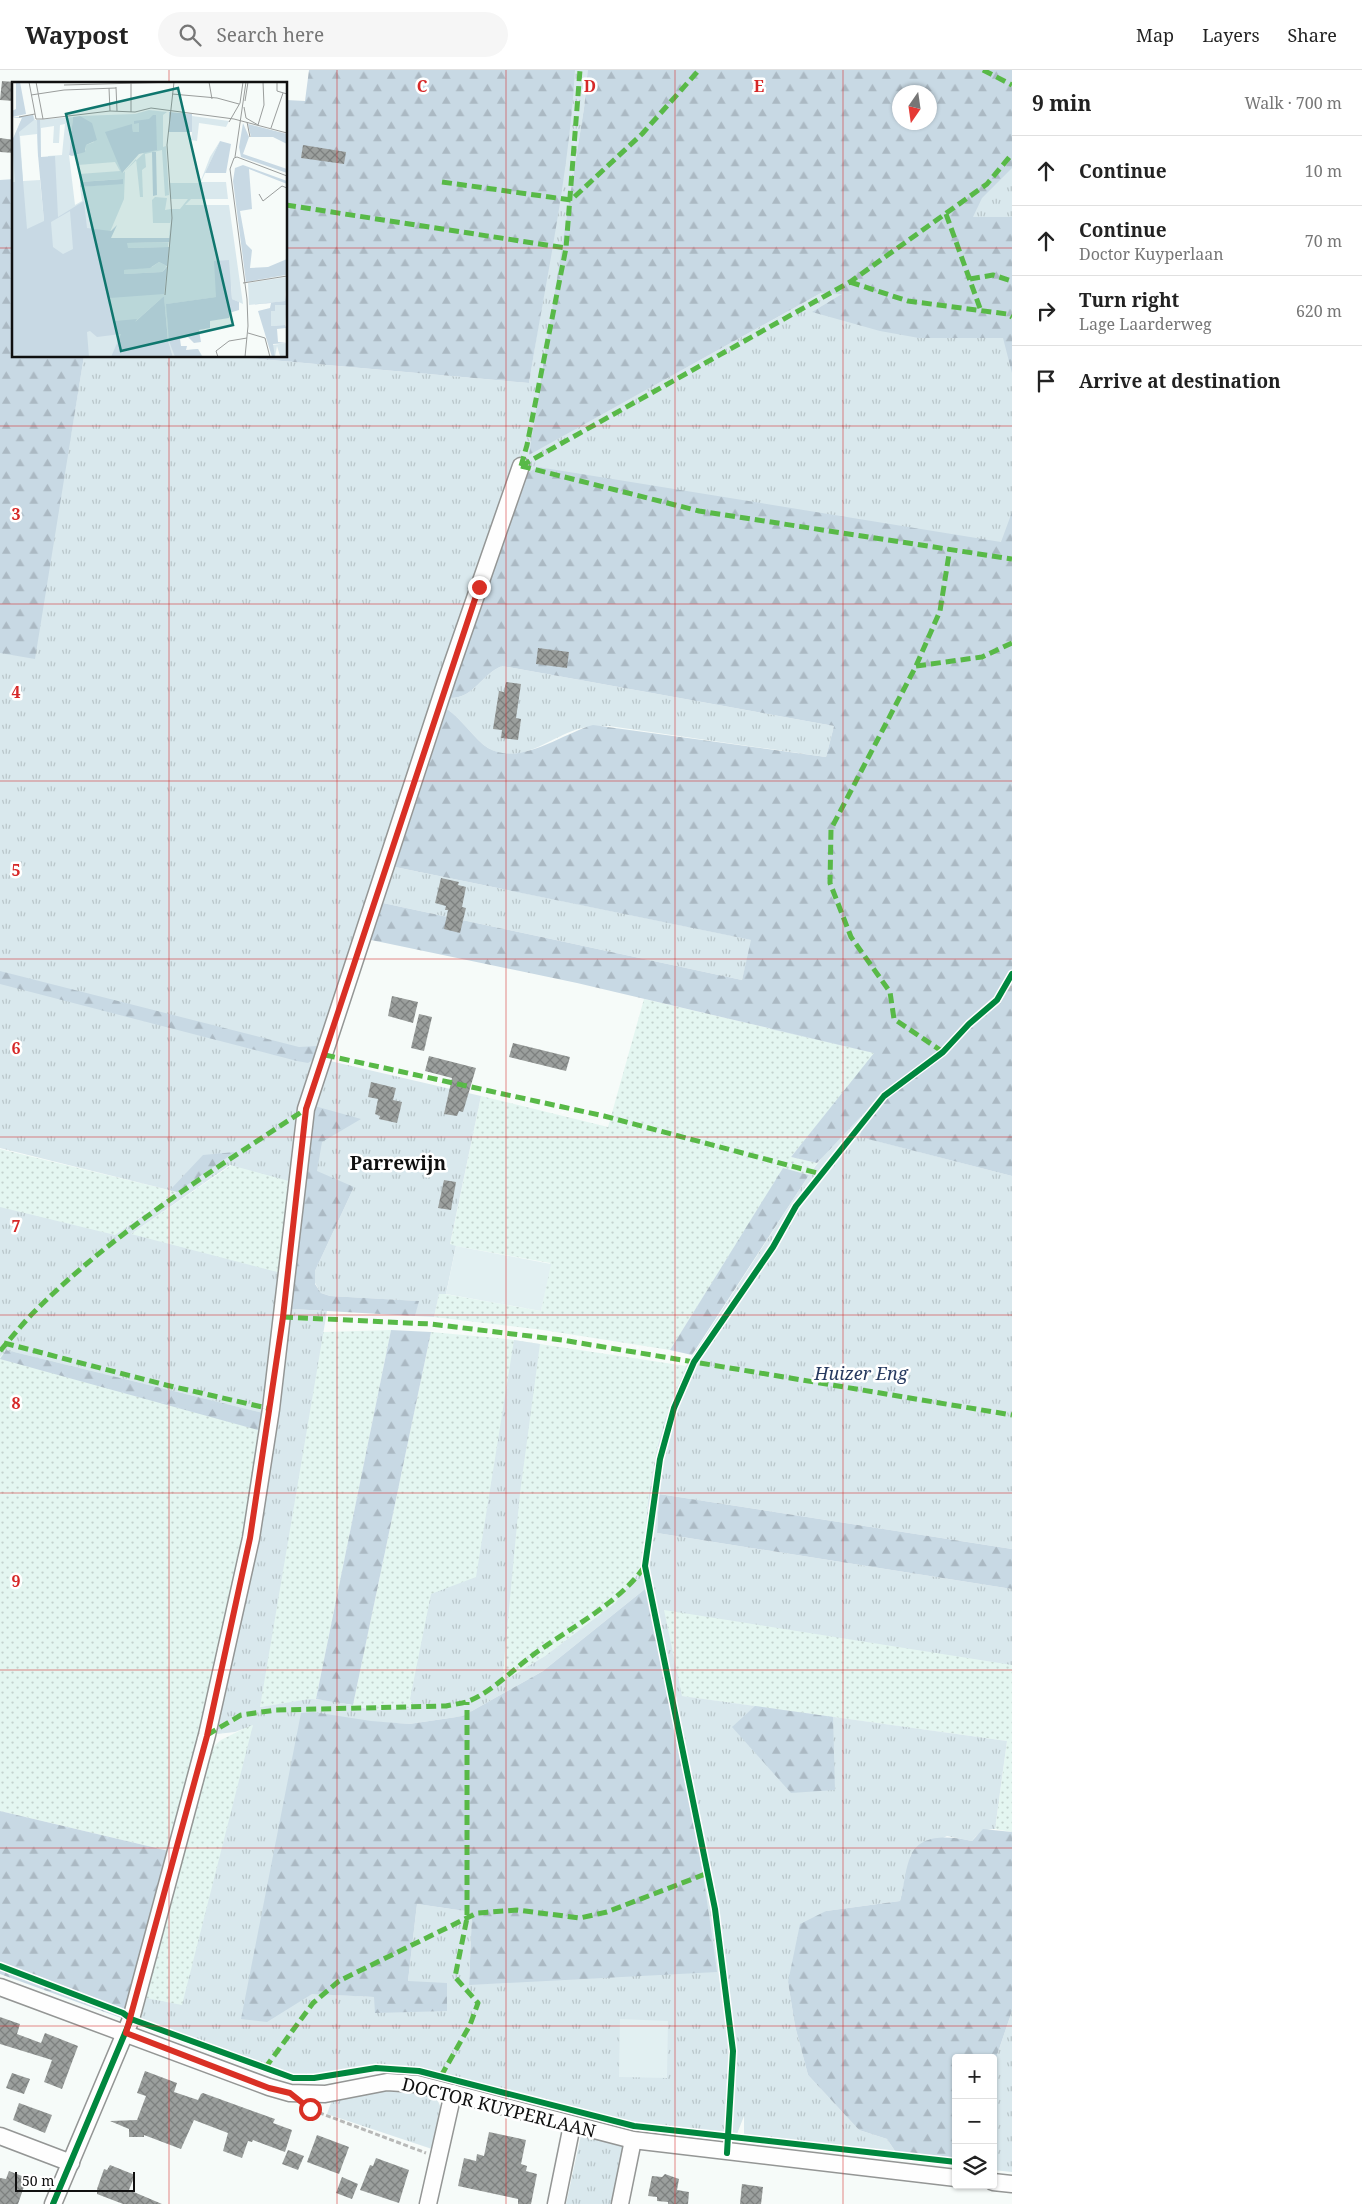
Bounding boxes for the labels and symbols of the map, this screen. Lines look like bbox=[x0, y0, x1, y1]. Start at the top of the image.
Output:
text: C bbox=[417, 75, 428, 97]
text: D bbox=[584, 75, 596, 97]
text: E bbox=[754, 75, 764, 97]
inset map bbox=[12, 82, 288, 358]
north arrow bbox=[892, 85, 937, 130]
text: 3 bbox=[11, 503, 21, 525]
route end bbox=[468, 576, 491, 599]
text: 4 bbox=[11, 681, 21, 703]
text: 5 bbox=[11, 859, 21, 881]
text: 6 bbox=[11, 1037, 21, 1059]
district label: Parrewijn bbox=[350, 1150, 447, 1176]
text: 7 bbox=[11, 1215, 21, 1237]
park label: Huizer Eng bbox=[813, 1361, 909, 1385]
text: 8 bbox=[11, 1392, 21, 1414]
text: 9 bbox=[11, 1570, 21, 1592]
street label: DOCTOR KUYPERLAAN bbox=[400, 2071, 599, 2143]
route start bbox=[299, 2098, 322, 2121]
scale bar bbox=[15, 2169, 135, 2192]

